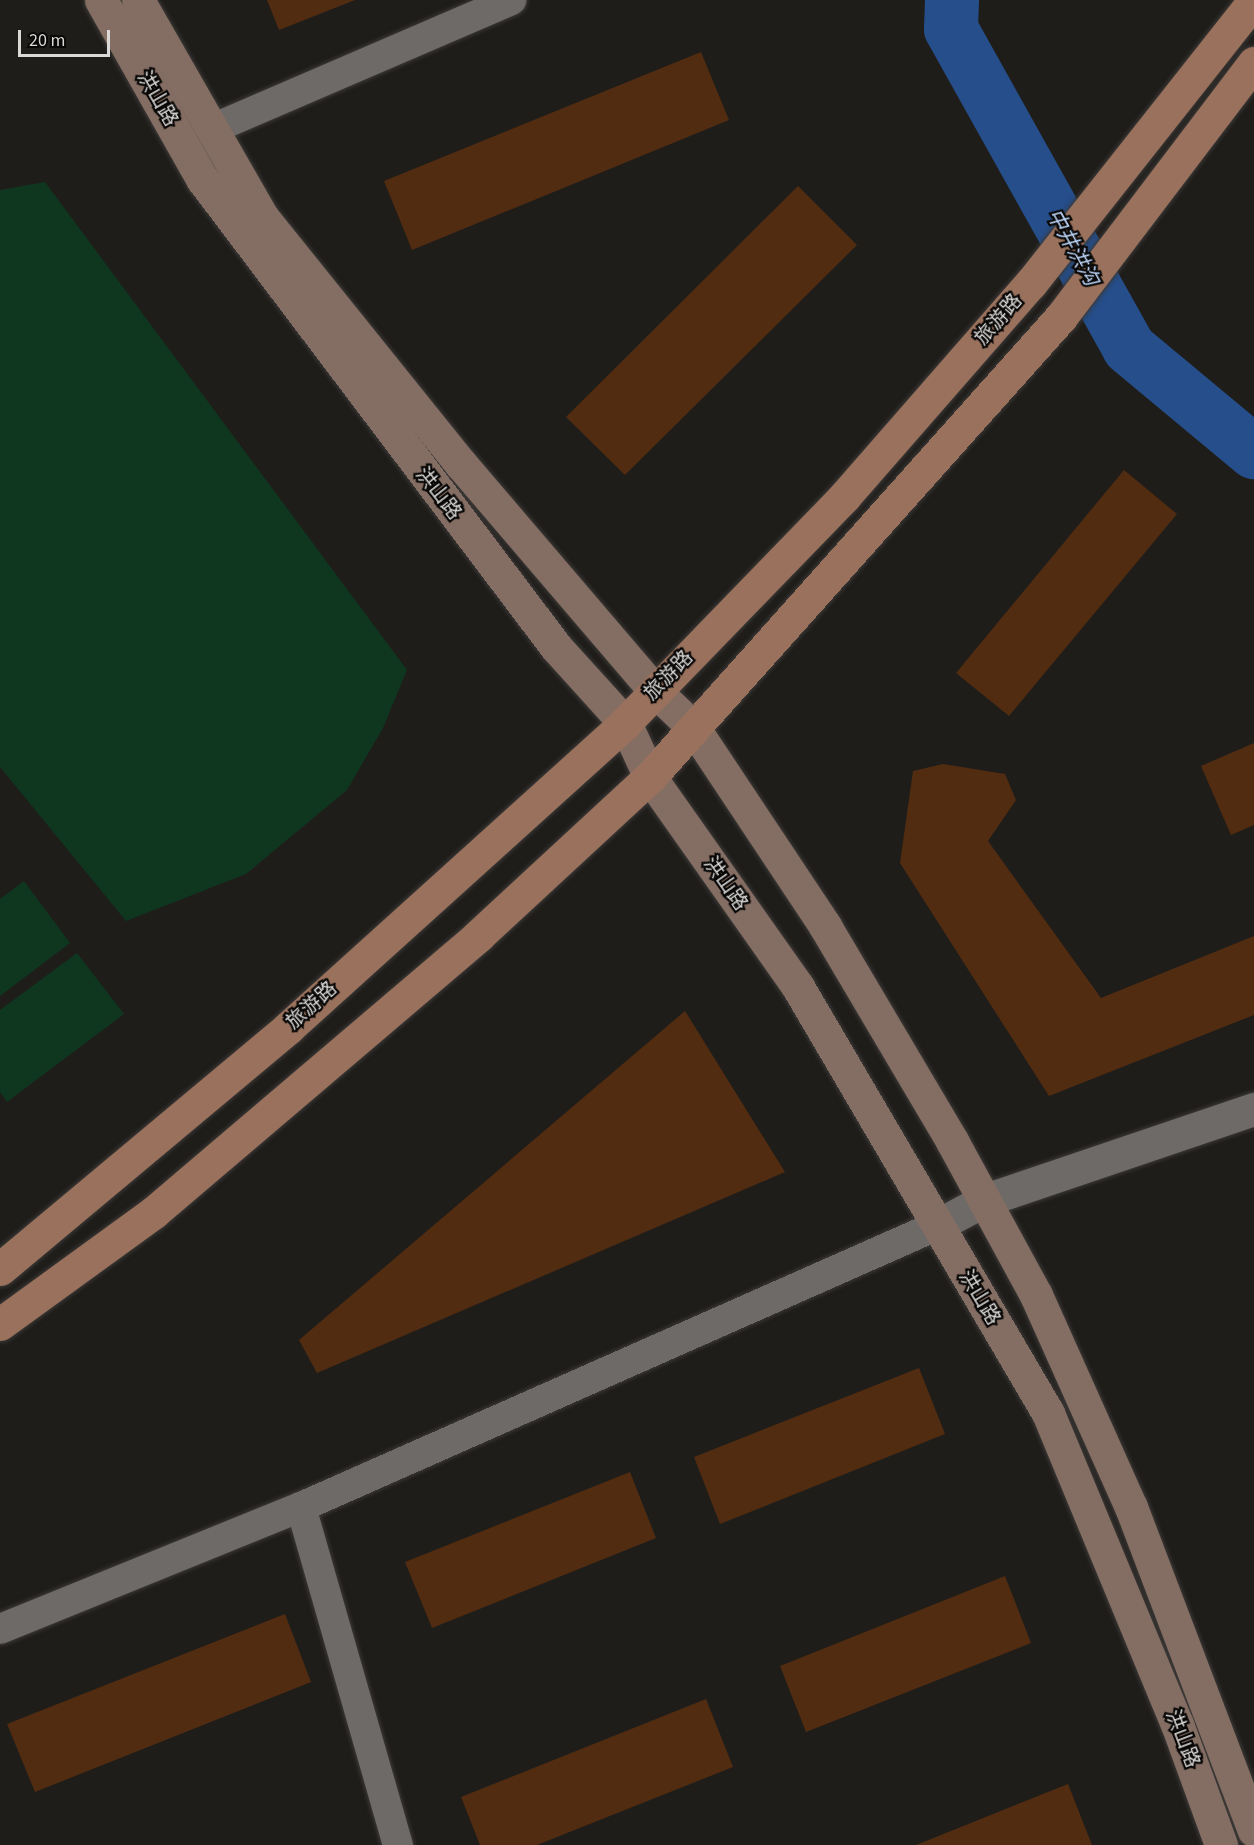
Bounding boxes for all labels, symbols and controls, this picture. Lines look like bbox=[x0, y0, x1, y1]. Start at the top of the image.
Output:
scale bar bbox=[21, 18, 112, 56]
text: 20 m bbox=[29, 28, 65, 53]
street label: 洪山路 bbox=[132, 67, 182, 131]
water label: 中井洪沟 bbox=[1042, 204, 1104, 290]
street label: 旅游路 bbox=[970, 289, 1028, 351]
street label: 洪山路 bbox=[410, 463, 466, 525]
street label: 旅游路 bbox=[640, 646, 698, 706]
street label: 洪山路 bbox=[698, 853, 752, 915]
street label: 旅游路 bbox=[282, 977, 342, 1035]
street label: 洪山路 bbox=[953, 1266, 1005, 1330]
street label: 洪山路 bbox=[1160, 1707, 1204, 1771]

